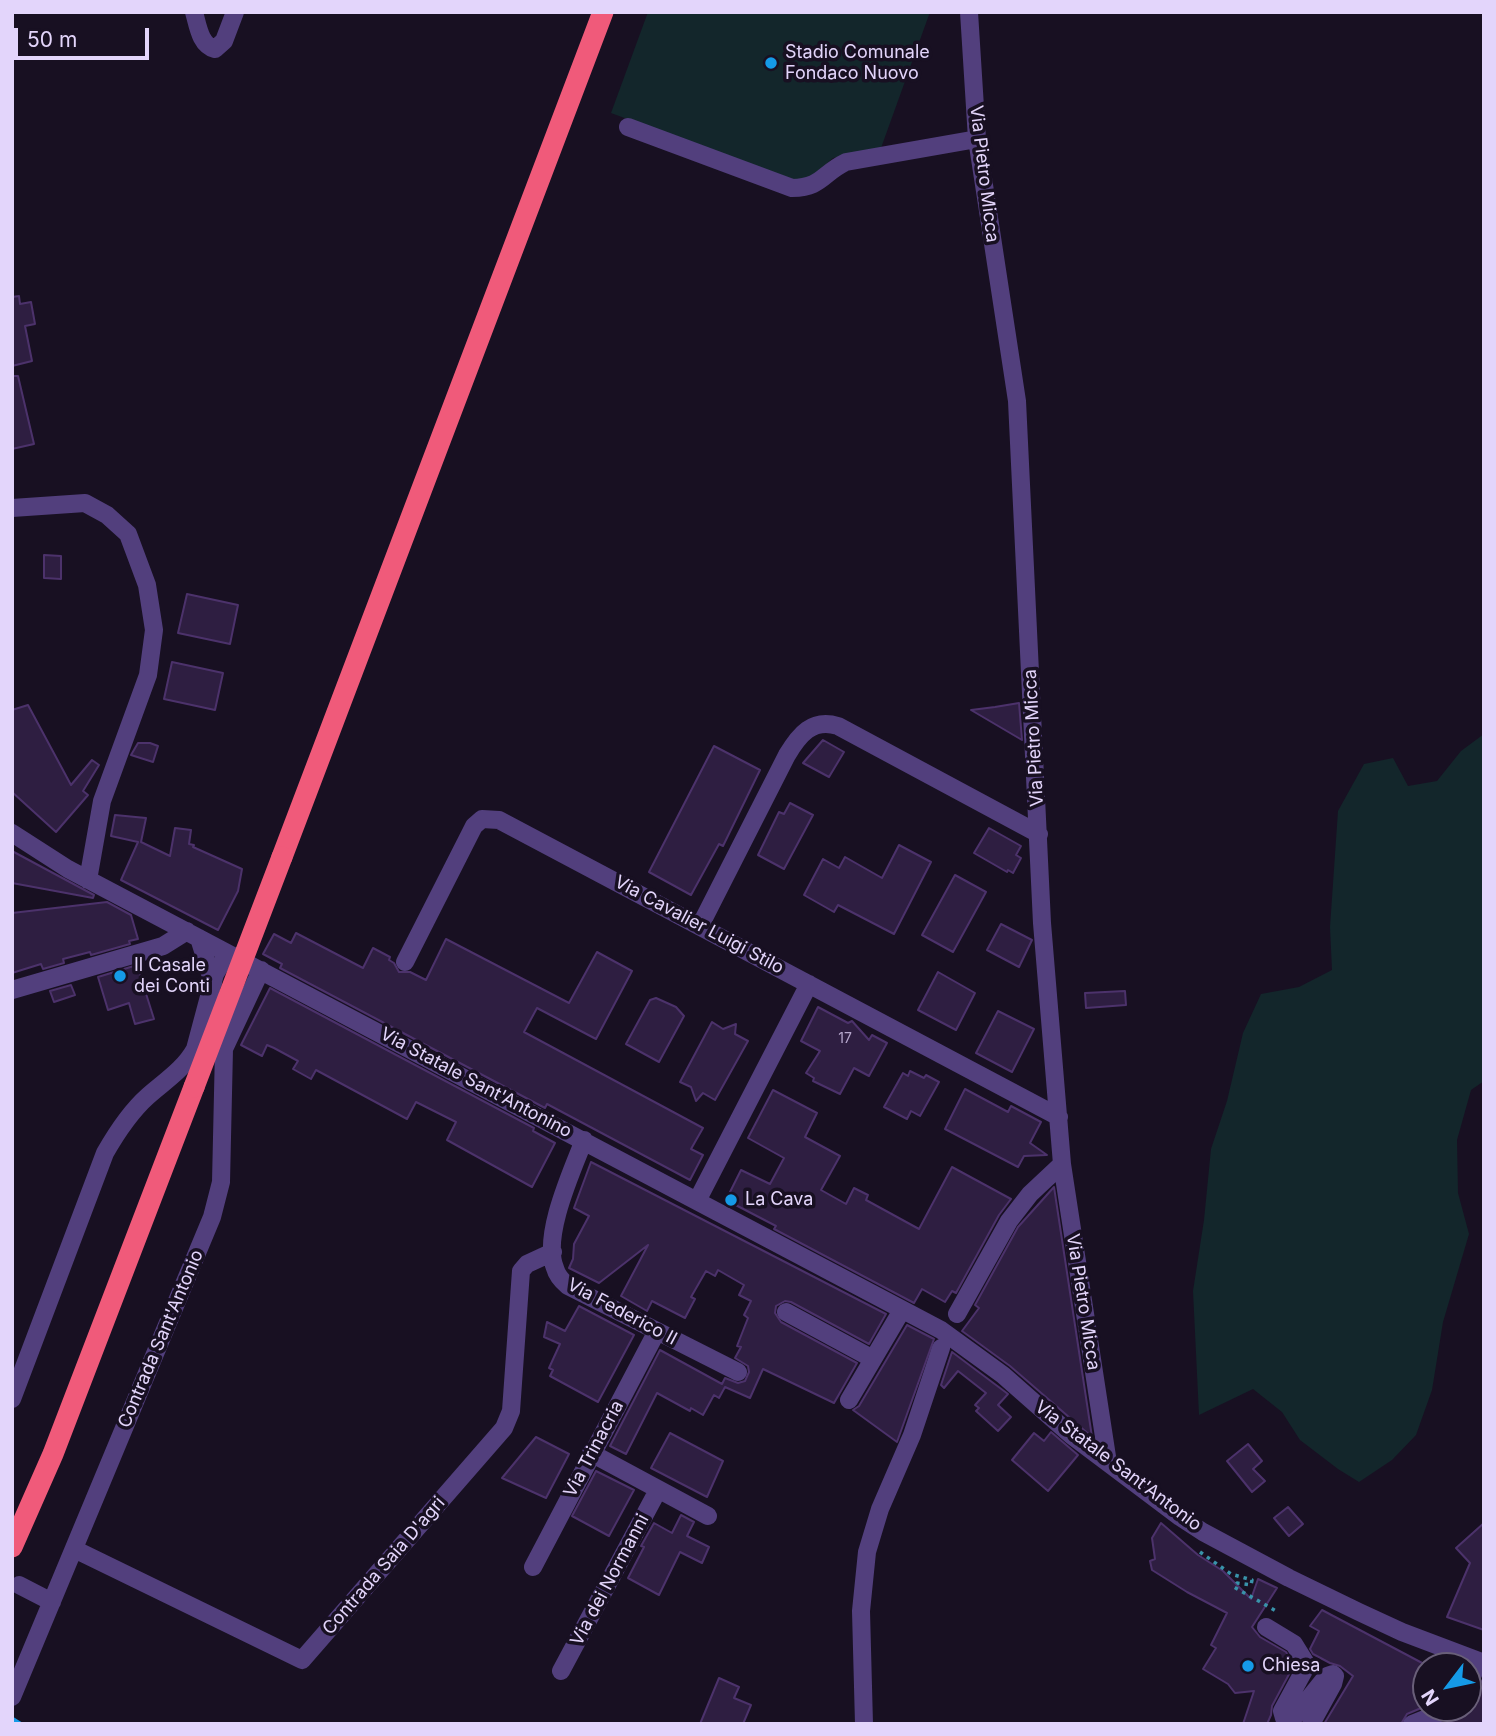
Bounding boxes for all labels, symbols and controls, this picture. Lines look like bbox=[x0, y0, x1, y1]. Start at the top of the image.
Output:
scale bar bbox=[18, 14, 152, 58]
text: 50 m bbox=[27, 27, 77, 52]
place label: Stadio Comunale Fondaco Nuovo bbox=[785, 42, 930, 84]
marker: Stadio Comunale Fondaco Nuovo bbox=[763, 55, 779, 71]
street label: Via Pietro Micca bbox=[965, 104, 1003, 244]
street label: Via Pietro Micca bbox=[1020, 669, 1048, 807]
street label: Via Cavalier Luigi Stilo bbox=[611, 871, 787, 979]
place label: Il Casale dei Conti bbox=[134, 955, 210, 998]
marker: Il Casale dei Conti bbox=[112, 968, 128, 984]
street label: Via Statale Sant'Antonino bbox=[377, 1023, 575, 1143]
house number: 17 bbox=[838, 1031, 852, 1047]
place label: La Cava bbox=[745, 1189, 813, 1211]
marker: La Cava bbox=[723, 1192, 739, 1208]
street label: Via Pietro Micca bbox=[1062, 1232, 1104, 1372]
street label: Contrada Sant'Antonio bbox=[114, 1247, 208, 1431]
street label: Via Federico II bbox=[563, 1274, 681, 1350]
street label: Via Statale Sant'Antonio bbox=[1030, 1396, 1206, 1536]
street label: Via Trinacria bbox=[559, 1397, 629, 1501]
street label: Contrada Saia D'agri bbox=[318, 1493, 450, 1639]
street label: Via dei Normanni bbox=[566, 1511, 654, 1649]
north arrow bbox=[1412, 1652, 1482, 1722]
place label: Chiesa bbox=[1262, 1655, 1320, 1677]
marker: Chiesa bbox=[1240, 1658, 1256, 1674]
text: N bbox=[1417, 1685, 1444, 1710]

